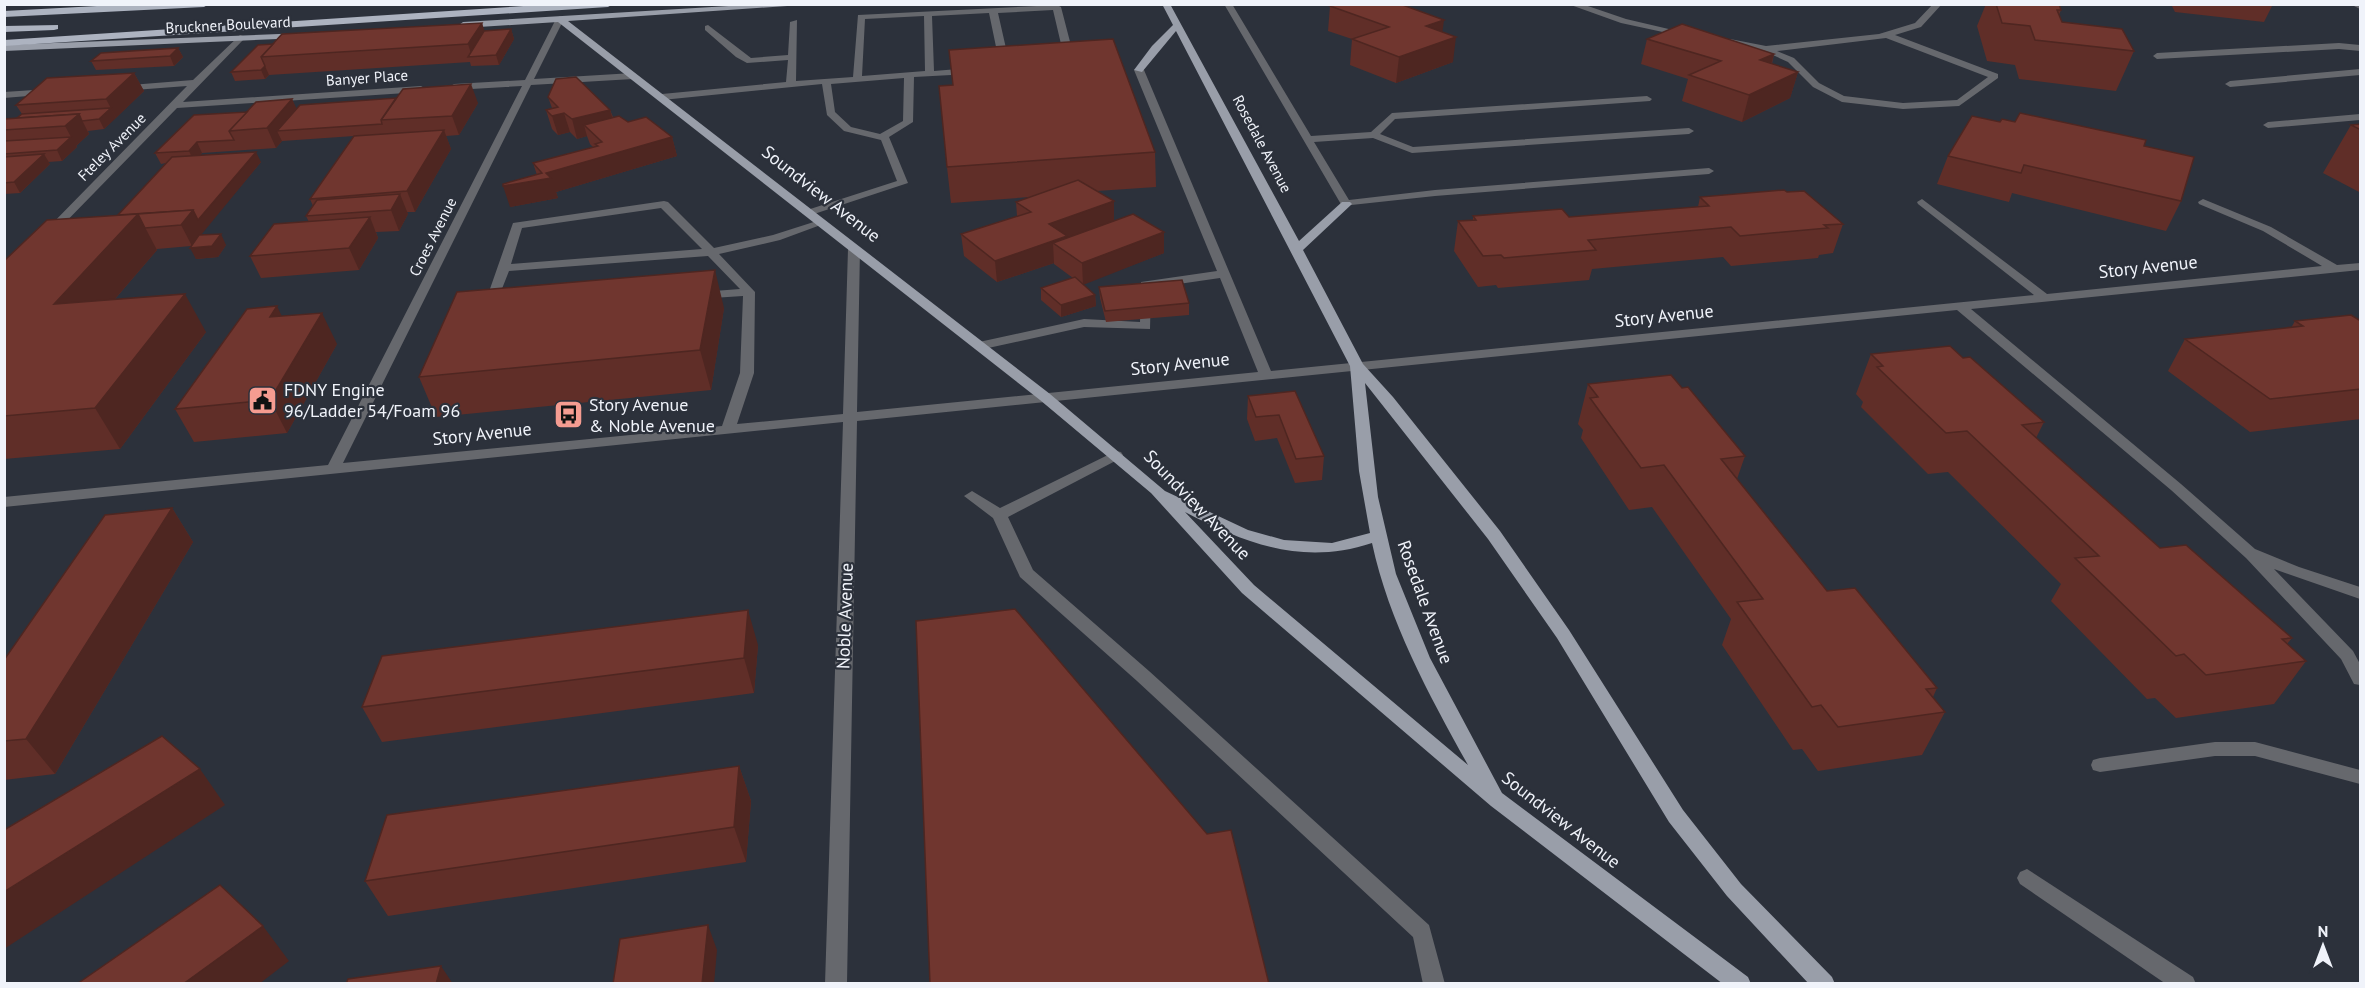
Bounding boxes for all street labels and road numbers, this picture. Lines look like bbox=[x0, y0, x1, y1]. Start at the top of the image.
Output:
street label: Bruckner Boulevard bbox=[165, 12, 291, 37]
street label: Banyer Place bbox=[325, 65, 409, 90]
street label: Rosedale Avenue bbox=[1229, 92, 1296, 196]
street label: Fteley Avenue bbox=[74, 109, 150, 185]
street label: Soundview Avenue bbox=[757, 140, 885, 247]
street label: Croes Avenue bbox=[405, 194, 460, 279]
street label: Story Avenue bbox=[2097, 250, 2199, 283]
street label: Story Avenue bbox=[1613, 299, 1715, 332]
street label: Story Avenue bbox=[1129, 347, 1231, 380]
street label: Story Avenue bbox=[431, 417, 533, 450]
street label: Soundview Avenue bbox=[1139, 445, 1256, 564]
street label: Rosedale Avenue bbox=[1392, 537, 1458, 667]
street label: Noble Avenue bbox=[831, 562, 858, 670]
street label: Soundview Avenue bbox=[1497, 766, 1625, 873]

